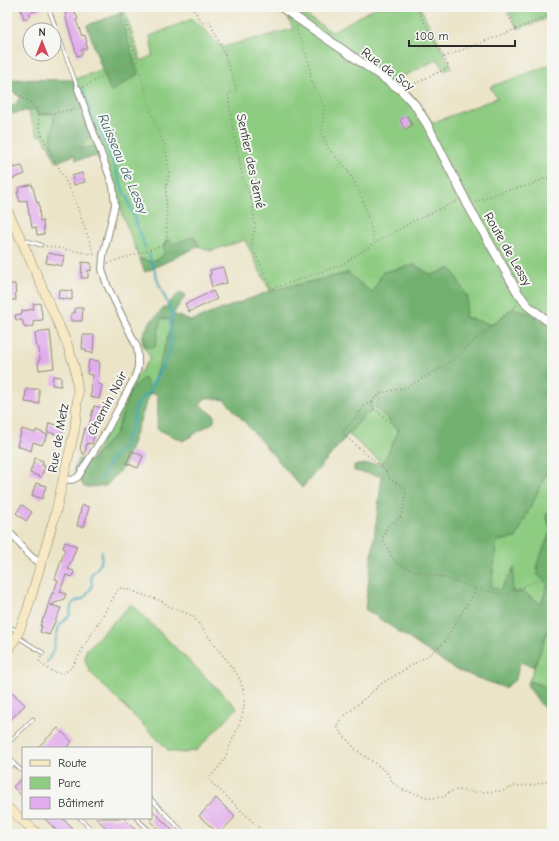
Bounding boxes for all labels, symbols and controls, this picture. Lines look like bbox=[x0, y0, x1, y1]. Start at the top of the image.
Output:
north arrow bbox=[22, 22, 62, 62]
scale bar bbox=[409, 22, 515, 48]
text: N bbox=[38, 26, 46, 39]
text: 100 m bbox=[415, 29, 448, 43]
street label: Rue de Scy bbox=[359, 44, 418, 94]
water label: Ruisseau de Lessy bbox=[94, 111, 152, 218]
street label: Sentier des Jemé bbox=[234, 112, 268, 210]
street label: Route de Lessy bbox=[481, 210, 535, 289]
street label: Chemin Noir bbox=[84, 368, 131, 438]
street label: Rue de Metz bbox=[45, 402, 72, 474]
legend bbox=[22, 747, 152, 819]
text: Route bbox=[58, 756, 87, 770]
text: Parc bbox=[58, 776, 81, 790]
text: Bâtiment bbox=[58, 796, 104, 810]

